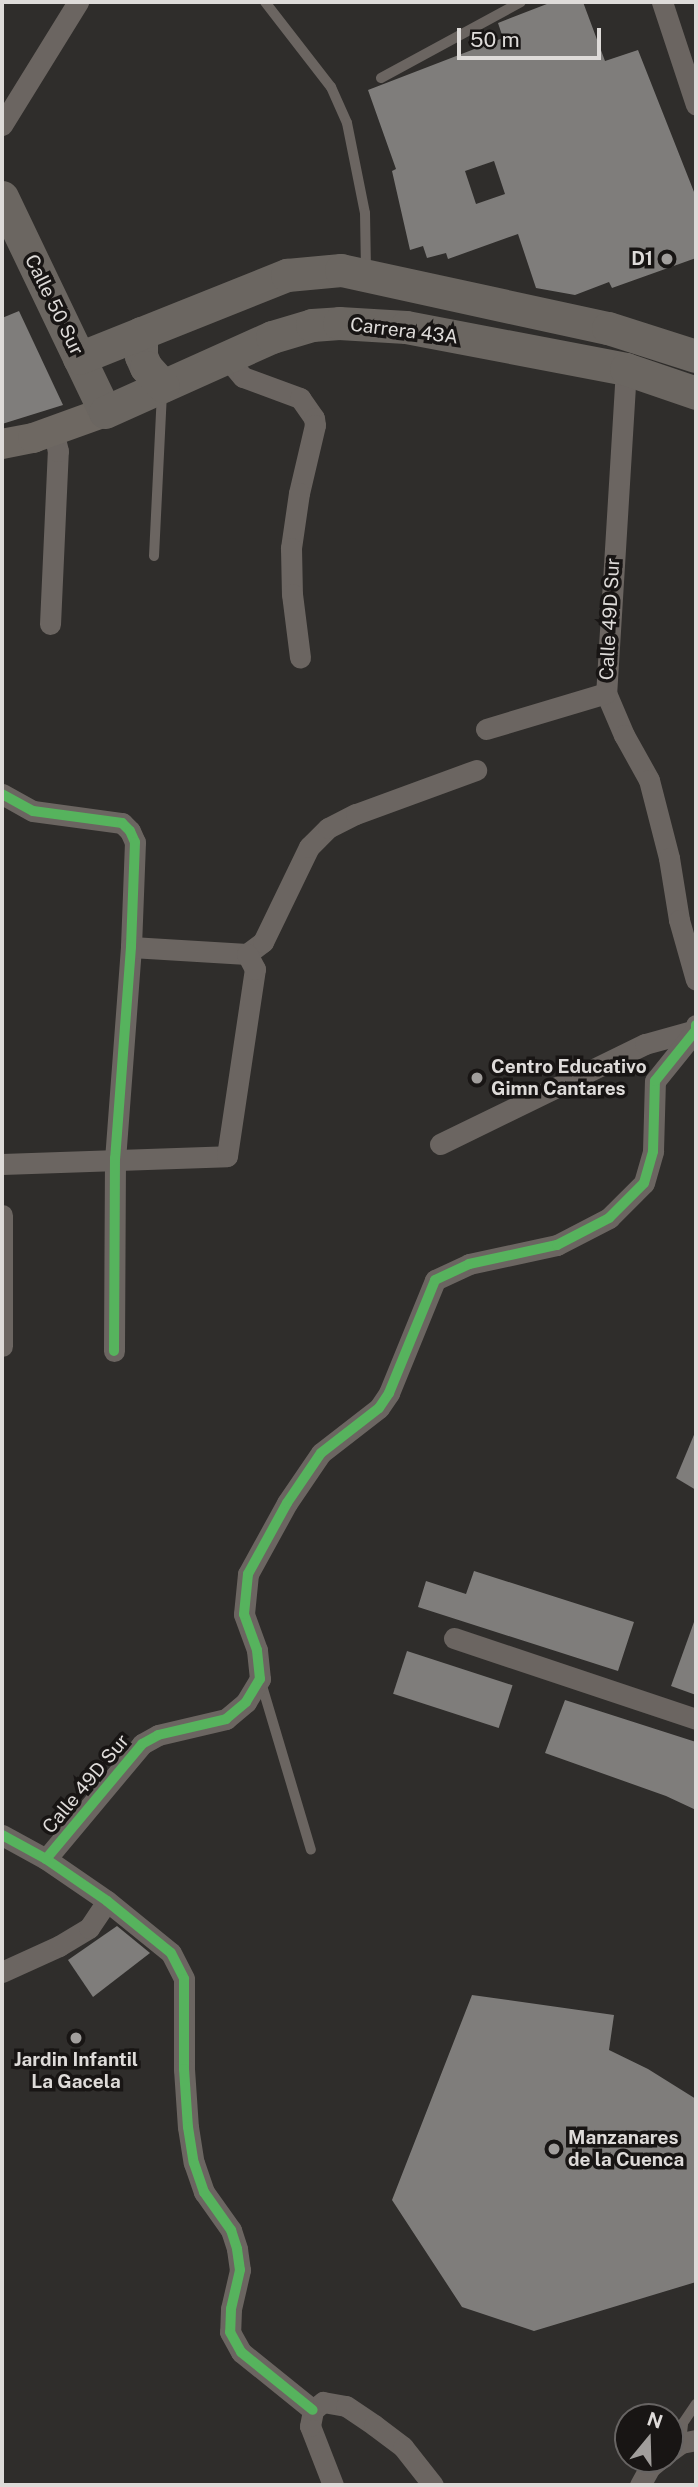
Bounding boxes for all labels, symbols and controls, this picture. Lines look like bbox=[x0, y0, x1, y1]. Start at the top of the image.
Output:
scale bar bbox=[460, 14, 604, 58]
text: 50 m bbox=[470, 27, 520, 52]
place label: D1 bbox=[631, 248, 653, 270]
street label: Calle 50 Sur bbox=[20, 251, 88, 359]
marker: D1 bbox=[659, 251, 675, 267]
street label: Carrera 43A bbox=[349, 313, 459, 349]
street label: Calle 49D Sur bbox=[595, 557, 625, 681]
place label: Centro Educativo Gimn Cantares bbox=[491, 1056, 647, 1100]
marker: Centro Educativo Gimn Cantares bbox=[469, 1070, 485, 1086]
street label: Calle 49D Sur bbox=[38, 1730, 134, 1838]
marker: Jardin Infantil La Gacela bbox=[68, 2030, 84, 2046]
place label: Jardin Infantil La Gacela bbox=[14, 2049, 138, 2093]
place label: Manzanares de la Cuenca bbox=[568, 2127, 684, 2171]
marker: Manzanares de la Cuenca bbox=[546, 2141, 562, 2157]
north arrow bbox=[614, 2403, 684, 2473]
text: N bbox=[645, 2407, 666, 2433]

